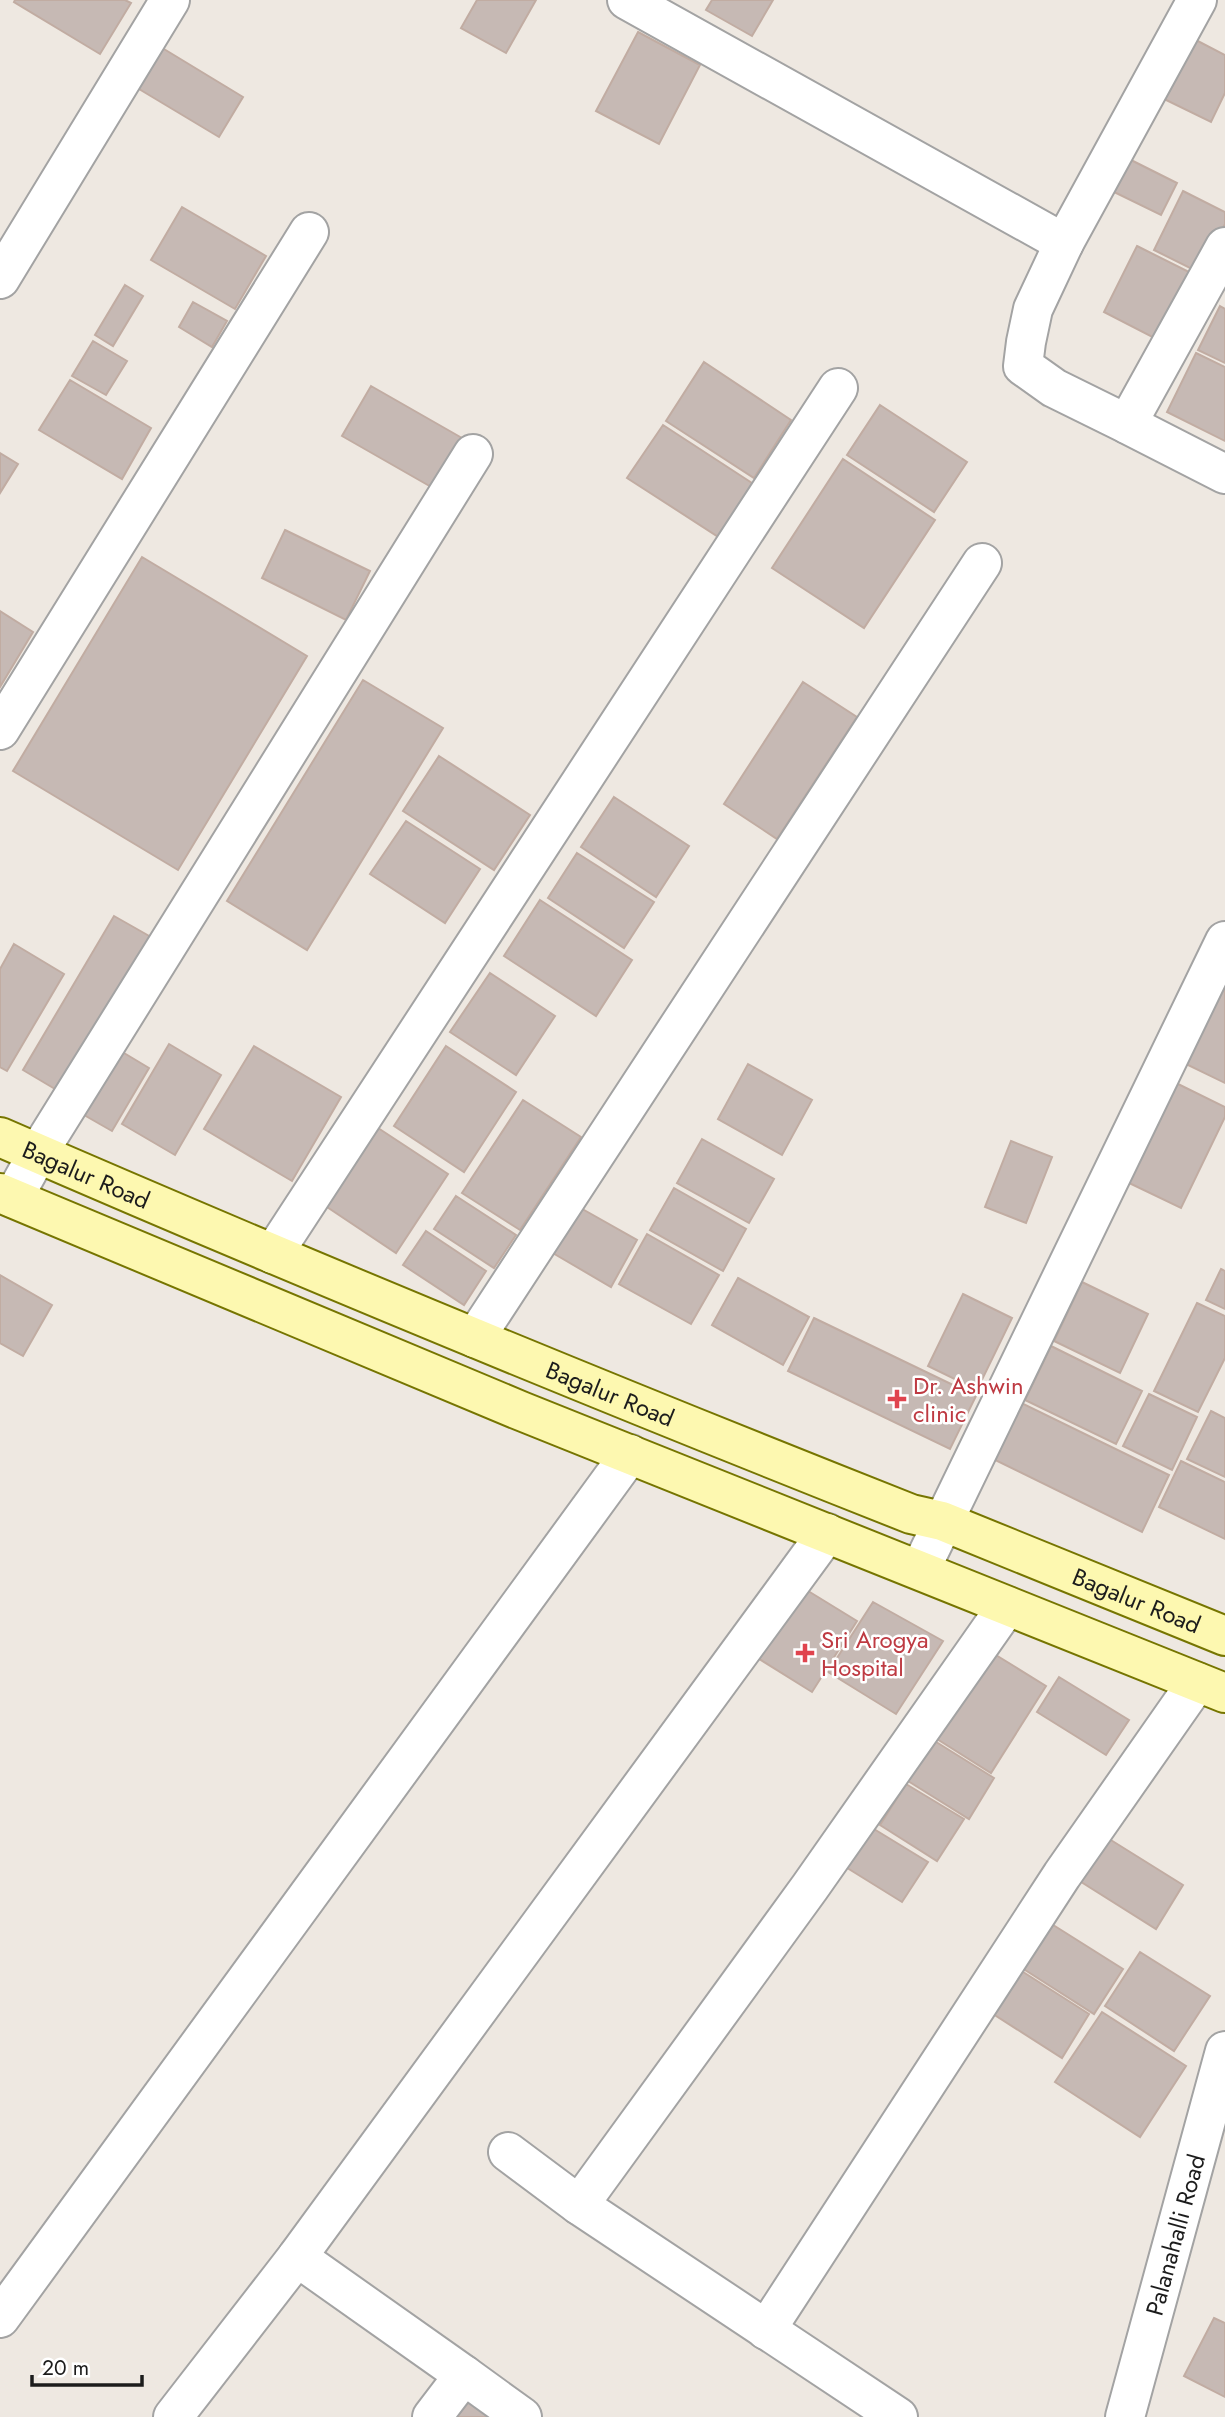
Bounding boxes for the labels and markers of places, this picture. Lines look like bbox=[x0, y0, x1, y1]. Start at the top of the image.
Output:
place label: Dr. Ashwin clinic bbox=[913, 1368, 1024, 1431]
marker: Dr. Ashwin clinic bbox=[887, 1389, 907, 1409]
place label: Sri Arogya Hospital bbox=[821, 1622, 928, 1685]
marker: Sri Arogya Hospital bbox=[795, 1643, 815, 1663]

